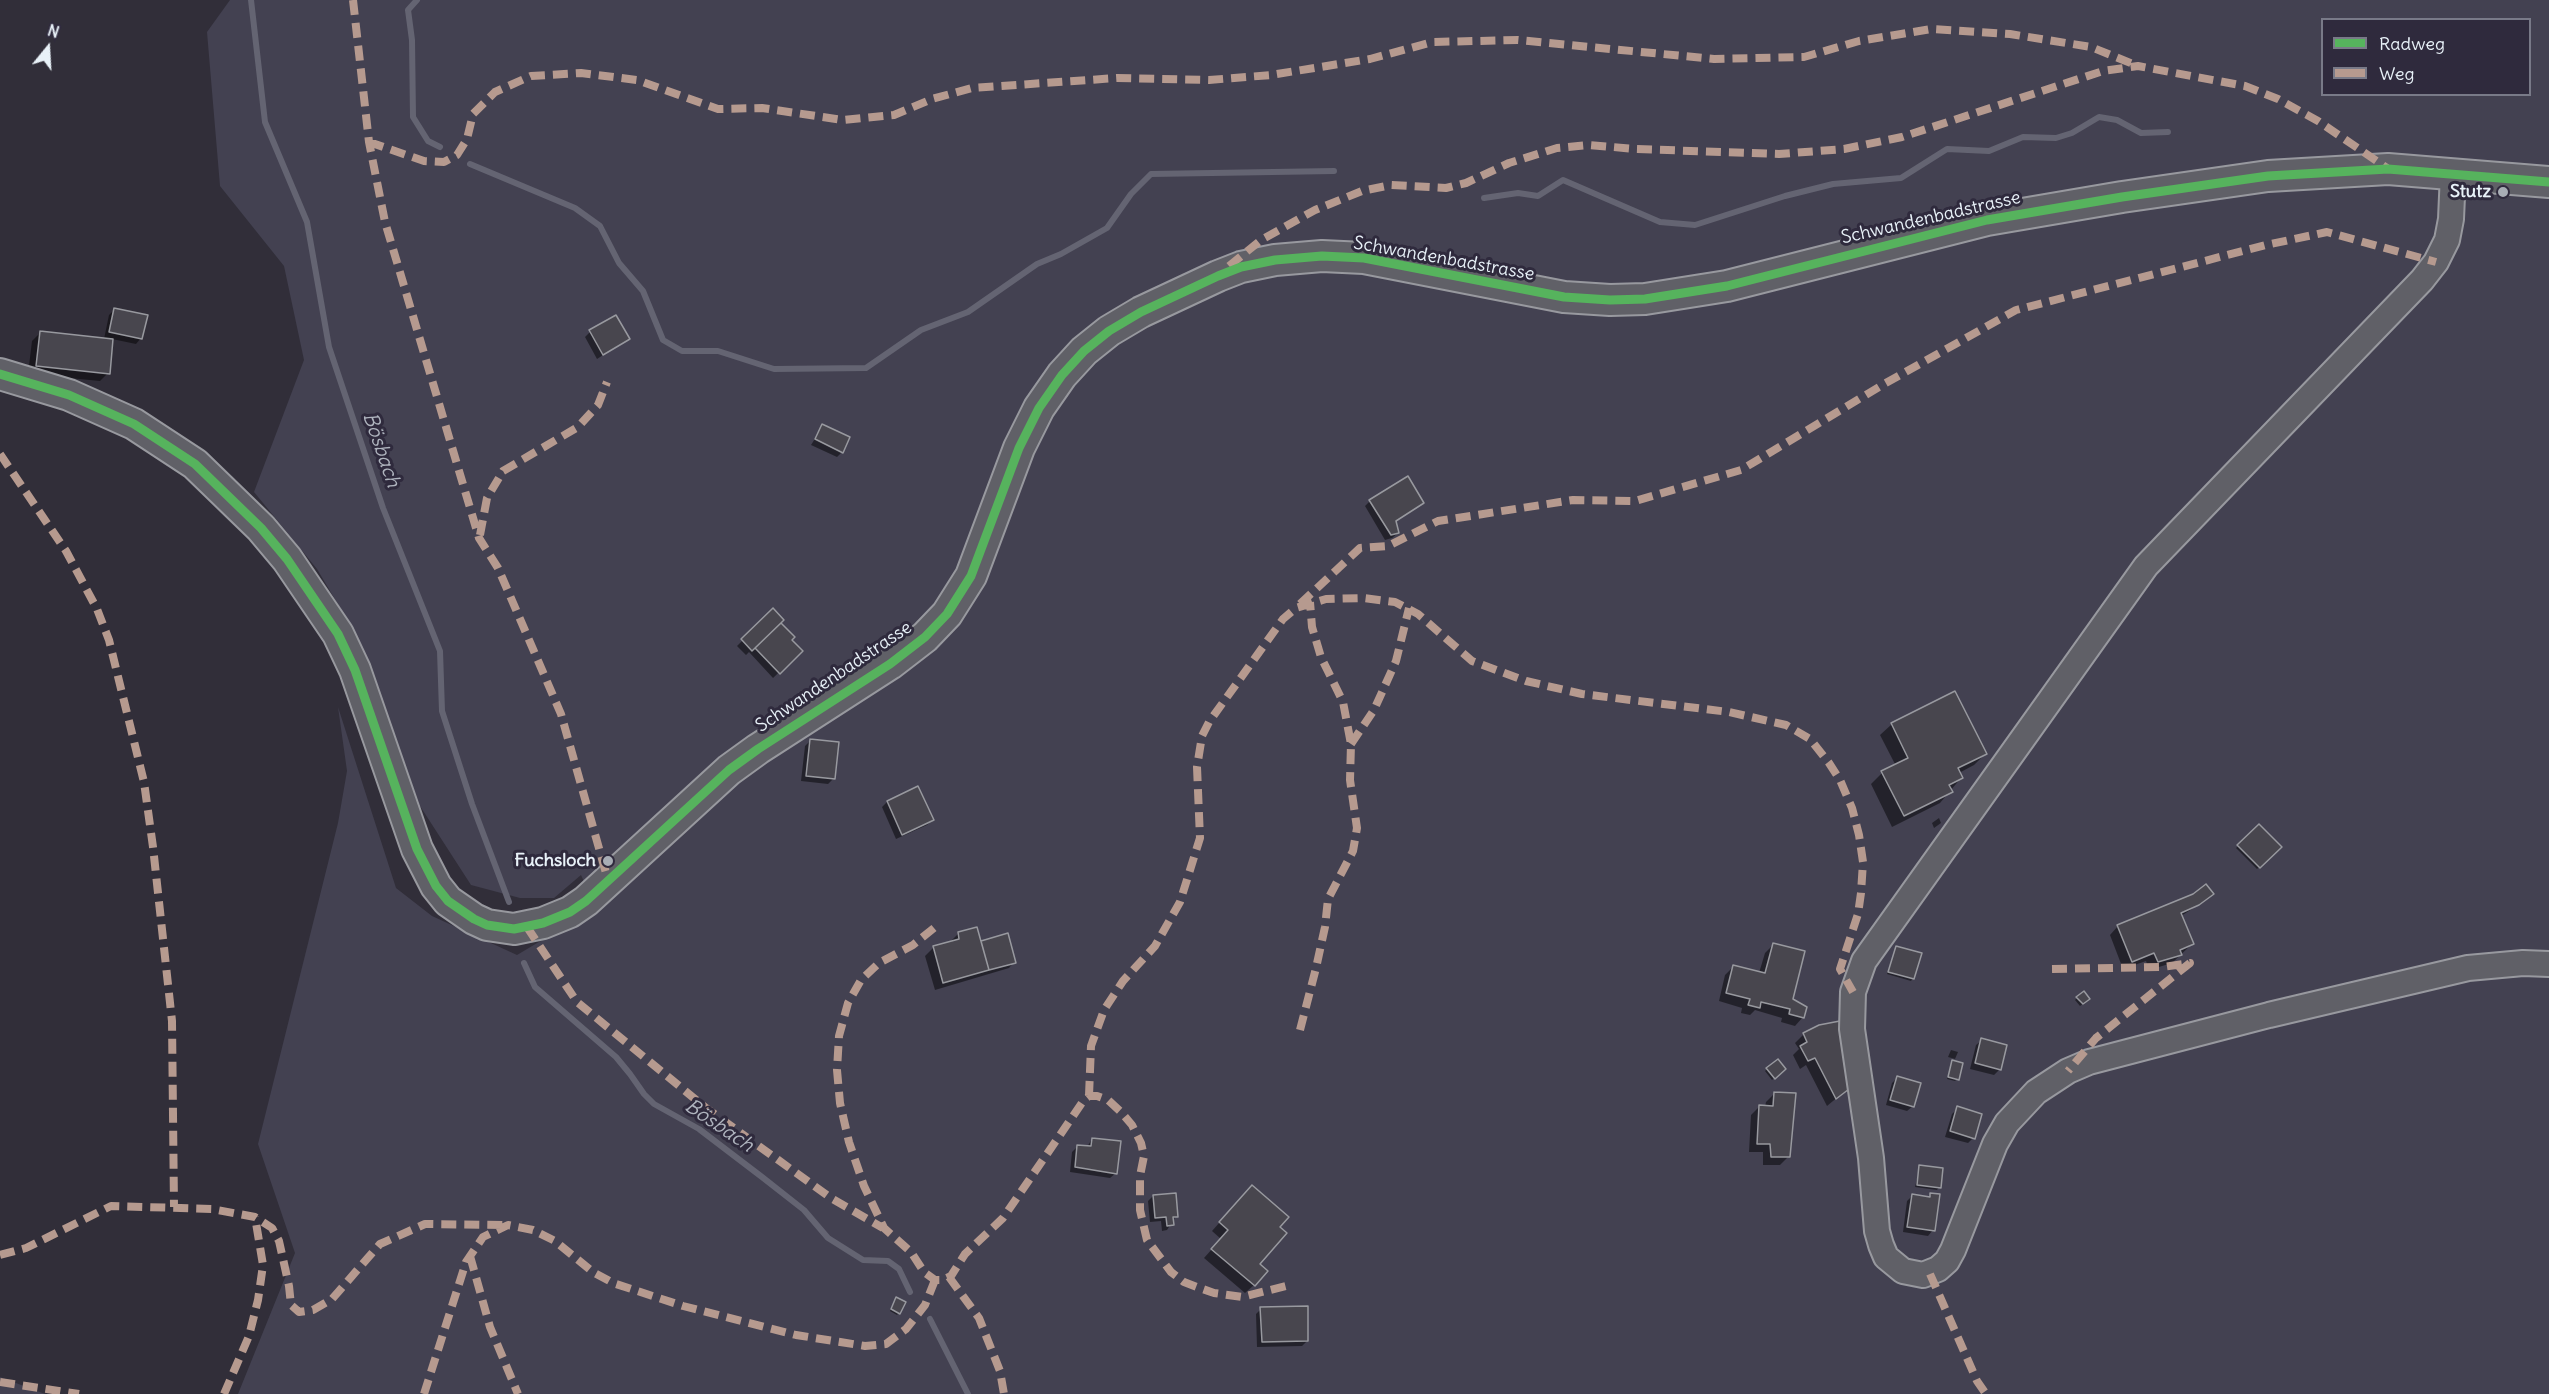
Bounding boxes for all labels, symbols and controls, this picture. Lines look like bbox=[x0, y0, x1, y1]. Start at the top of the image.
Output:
north arrow bbox=[18, 18, 78, 78]
legend bbox=[2321, 18, 2531, 96]
text: N bbox=[45, 20, 62, 42]
text: Radweg bbox=[2379, 32, 2445, 55]
text: Weg bbox=[2379, 62, 2414, 85]
place label: Stutz bbox=[2450, 181, 2491, 203]
marker: Stutz bbox=[2496, 185, 2510, 199]
street label: Schwandenbadstrasse bbox=[1839, 187, 2023, 249]
street label: Schwandenbadstrasse bbox=[1352, 232, 1536, 286]
water label: Bösbach bbox=[357, 409, 405, 491]
street label: Schwandenbadstrasse bbox=[752, 617, 916, 737]
place label: Fuchsloch bbox=[515, 850, 596, 872]
marker: Fuchsloch bbox=[601, 854, 615, 868]
water label: Bösbach bbox=[680, 1094, 758, 1158]

